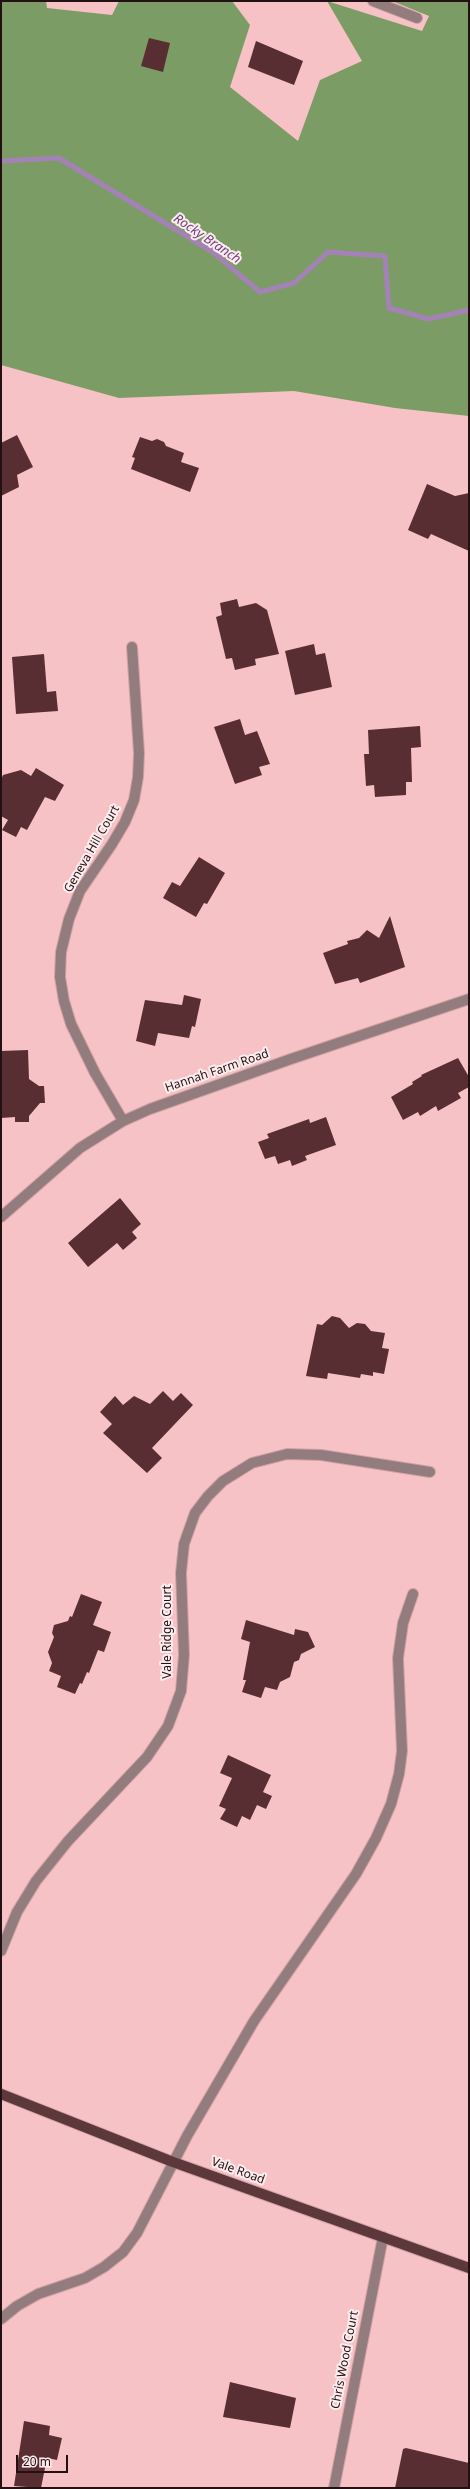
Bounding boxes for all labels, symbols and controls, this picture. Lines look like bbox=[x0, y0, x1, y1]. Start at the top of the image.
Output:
water label: Rocky Branch bbox=[170, 211, 244, 267]
street label: Geneva Hill Court bbox=[61, 803, 123, 895]
street label: Hannah Farm Road bbox=[163, 1046, 271, 1096]
street label: Vale Ridge Court bbox=[161, 1585, 175, 1679]
street label: Vale Road bbox=[209, 2155, 267, 2187]
street label: Chris Wood Court bbox=[328, 2310, 362, 2410]
scale bar bbox=[18, 2447, 70, 2473]
text: 20 m bbox=[23, 2453, 51, 2470]

